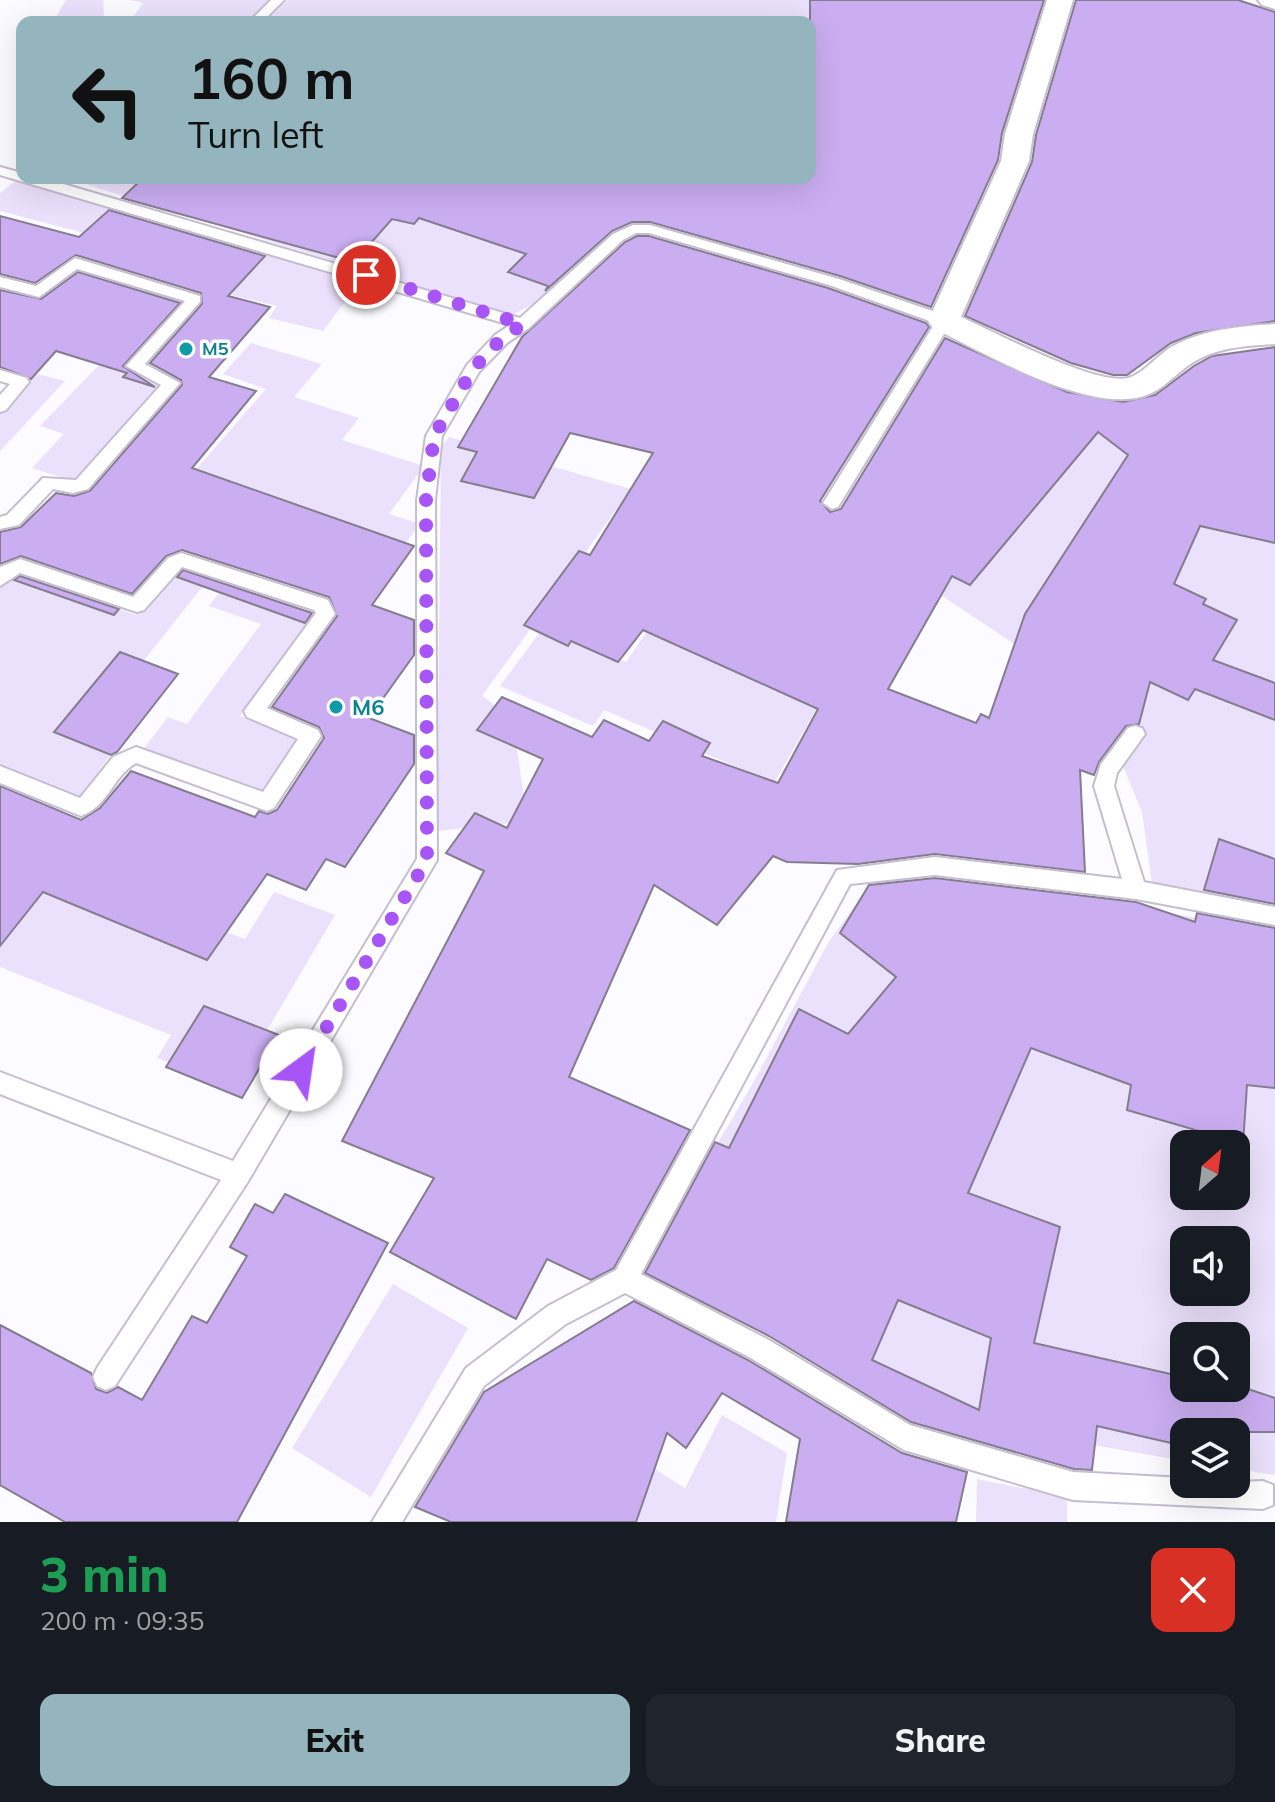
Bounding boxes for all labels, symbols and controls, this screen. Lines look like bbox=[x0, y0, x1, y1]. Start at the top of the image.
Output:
text: 160 m bbox=[188, 43, 355, 113]
icon: left bbox=[56, 48, 160, 152]
text: Turn left bbox=[188, 112, 324, 157]
pin bbox=[332, 241, 400, 309]
icon: arrive bbox=[344, 253, 388, 297]
place label: М5 bbox=[202, 337, 229, 360]
marker: М5 bbox=[177, 340, 195, 358]
place label: М6 bbox=[352, 693, 384, 721]
marker: М6 bbox=[327, 698, 345, 716]
position arrow bbox=[259, 1028, 343, 1112]
north arrow bbox=[1170, 1130, 1250, 1210]
map controls bbox=[1170, 1130, 1250, 1498]
button: sound bbox=[1170, 1226, 1250, 1306]
button: search bbox=[1170, 1322, 1250, 1402]
button: layers bbox=[1170, 1418, 1250, 1498]
text: 3 min bbox=[40, 1544, 169, 1604]
button: close bbox=[1151, 1548, 1235, 1632]
text: 200 m · 09:35 bbox=[40, 1604, 204, 1637]
button: Exit bbox=[40, 1694, 630, 1786]
button: Share bbox=[646, 1694, 1235, 1786]

